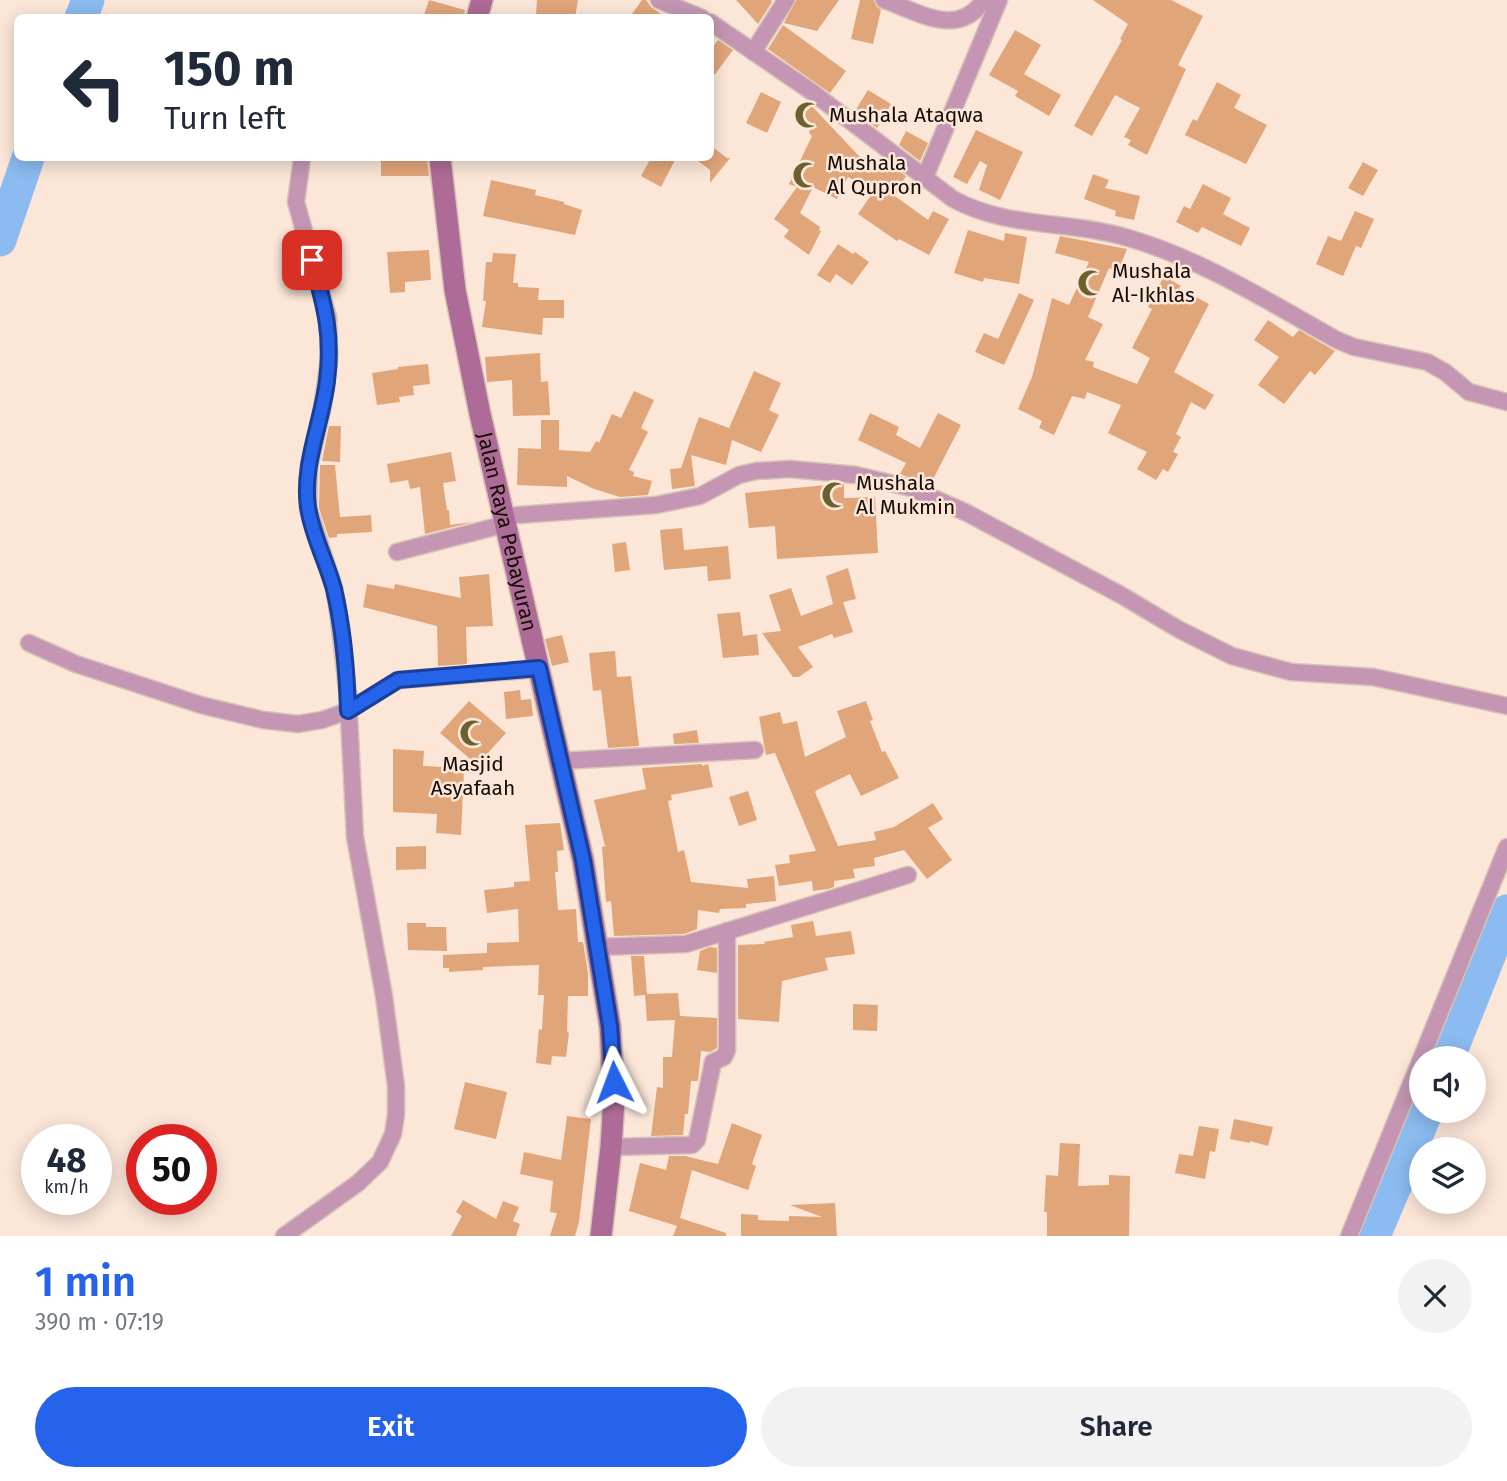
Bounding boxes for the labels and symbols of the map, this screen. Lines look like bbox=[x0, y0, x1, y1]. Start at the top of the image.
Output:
mosque icon: Mushala Ataqwa bbox=[793, 100, 823, 130]
place label: Mushala Ataqwa bbox=[829, 102, 984, 128]
place label: Mushala Al Qupron bbox=[827, 150, 922, 200]
mosque icon: Mushala Al Qupron bbox=[791, 160, 821, 190]
pin bbox=[282, 230, 342, 290]
place label: Mushala Al-Ikhlas bbox=[1112, 258, 1195, 308]
mosque icon: Mushala Al-Ikhlas bbox=[1076, 268, 1106, 298]
street label: Jalan Raya Pebayuran bbox=[472, 429, 543, 634]
place label: Mushala Al Mukmin bbox=[856, 470, 955, 520]
mosque icon: Mushala Al Mukmin bbox=[820, 480, 850, 510]
mosque icon: Masjid Asyafaah bbox=[458, 718, 488, 748]
place label: Masjid Asyafaah bbox=[431, 751, 515, 801]
position arrow bbox=[577, 1045, 651, 1119]
speed limit sign: 50 bbox=[126, 1124, 217, 1215]

